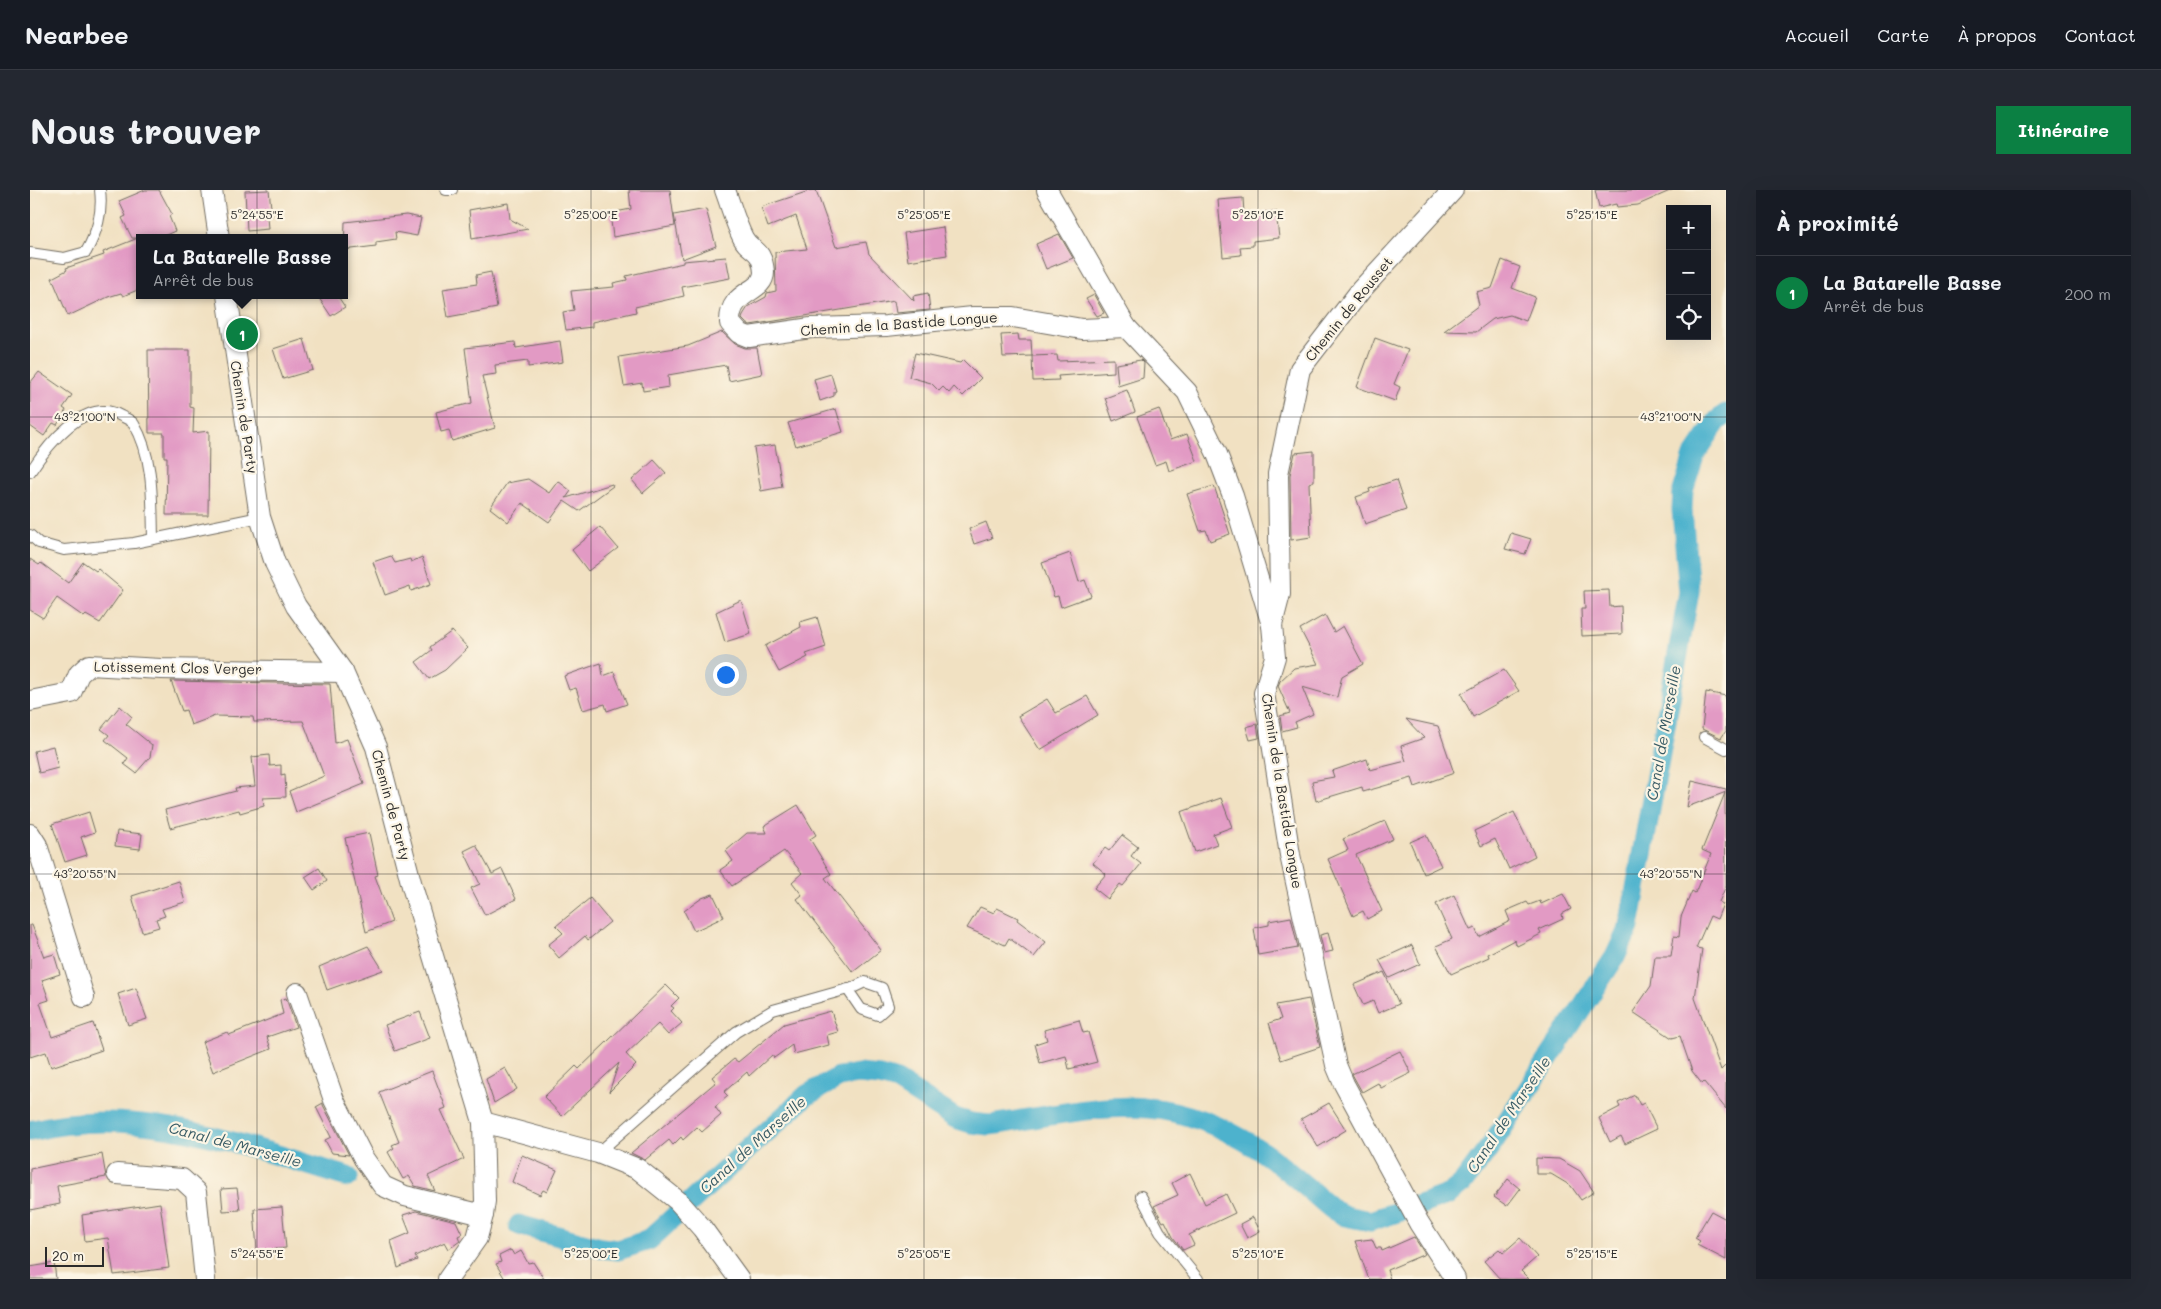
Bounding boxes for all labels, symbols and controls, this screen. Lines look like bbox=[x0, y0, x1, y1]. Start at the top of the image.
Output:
text: Nearbee bbox=[25, 19, 129, 50]
text: Accueil bbox=[1784, 23, 1849, 47]
text: Carte bbox=[1877, 23, 1929, 47]
text: À propos bbox=[1957, 23, 2037, 47]
text: Contact bbox=[2065, 23, 2136, 47]
button: Itinéraire bbox=[1996, 106, 2131, 154]
text: Nous trouver bbox=[30, 107, 261, 153]
map controls bbox=[1666, 205, 1711, 340]
button: + bbox=[1666, 205, 1711, 250]
text: 5°24'55"E bbox=[230, 206, 284, 222]
text: 5°25'00"E bbox=[564, 206, 618, 222]
text: 5°25'05"E bbox=[897, 206, 951, 222]
text: 5°25'10"E bbox=[1232, 206, 1284, 222]
text: 5°25'15"E bbox=[1566, 206, 1618, 222]
text: À proximité bbox=[1776, 209, 1899, 236]
popup bbox=[136, 234, 348, 299]
text: La Batarelle Basse bbox=[153, 244, 331, 269]
button: − bbox=[1666, 250, 1711, 295]
street label: Chemin de Rousset bbox=[1300, 252, 1397, 365]
text: Arrêt de bus bbox=[153, 269, 254, 290]
text: La Batarelle Basse bbox=[1823, 270, 2002, 295]
text: 1 bbox=[1788, 283, 1796, 304]
text: 200 m bbox=[2064, 283, 2111, 304]
button: locate bbox=[1666, 295, 1711, 340]
text: Arrêt de bus bbox=[1823, 295, 1924, 316]
street label: Chemin de la Bastide Longue bbox=[800, 307, 998, 340]
pin: 1 bbox=[226, 315, 258, 353]
street label: Chemin de Party bbox=[226, 359, 263, 475]
text: 43°21'00"N bbox=[54, 408, 116, 424]
text: 43°21'00"N bbox=[1640, 408, 1702, 424]
street label: Lotissement Clos Verger bbox=[94, 657, 262, 678]
your location bbox=[713, 662, 739, 688]
water label: Canal de Marseille bbox=[1641, 664, 1685, 802]
street label: Chemin de la Bastide Longue bbox=[1258, 692, 1307, 890]
street label: Chemin de Party bbox=[368, 747, 415, 862]
text: 43°20'55"N bbox=[54, 865, 116, 881]
text: 43°20'55"N bbox=[1640, 865, 1702, 881]
water label: Canal de Marseille bbox=[1462, 1052, 1555, 1177]
water label: Canal de Marseille bbox=[695, 1091, 810, 1197]
water label: Canal de Marseille bbox=[167, 1117, 304, 1171]
scale bar bbox=[45, 1244, 104, 1267]
text: 5°24'55"E bbox=[230, 1245, 284, 1261]
text: 5°25'00"E bbox=[564, 1245, 618, 1261]
text: 5°25'05"E bbox=[897, 1245, 951, 1261]
text: 5°25'10"E bbox=[1232, 1245, 1284, 1261]
text: 5°25'15"E bbox=[1566, 1245, 1618, 1261]
text: 20 m bbox=[52, 1246, 84, 1265]

